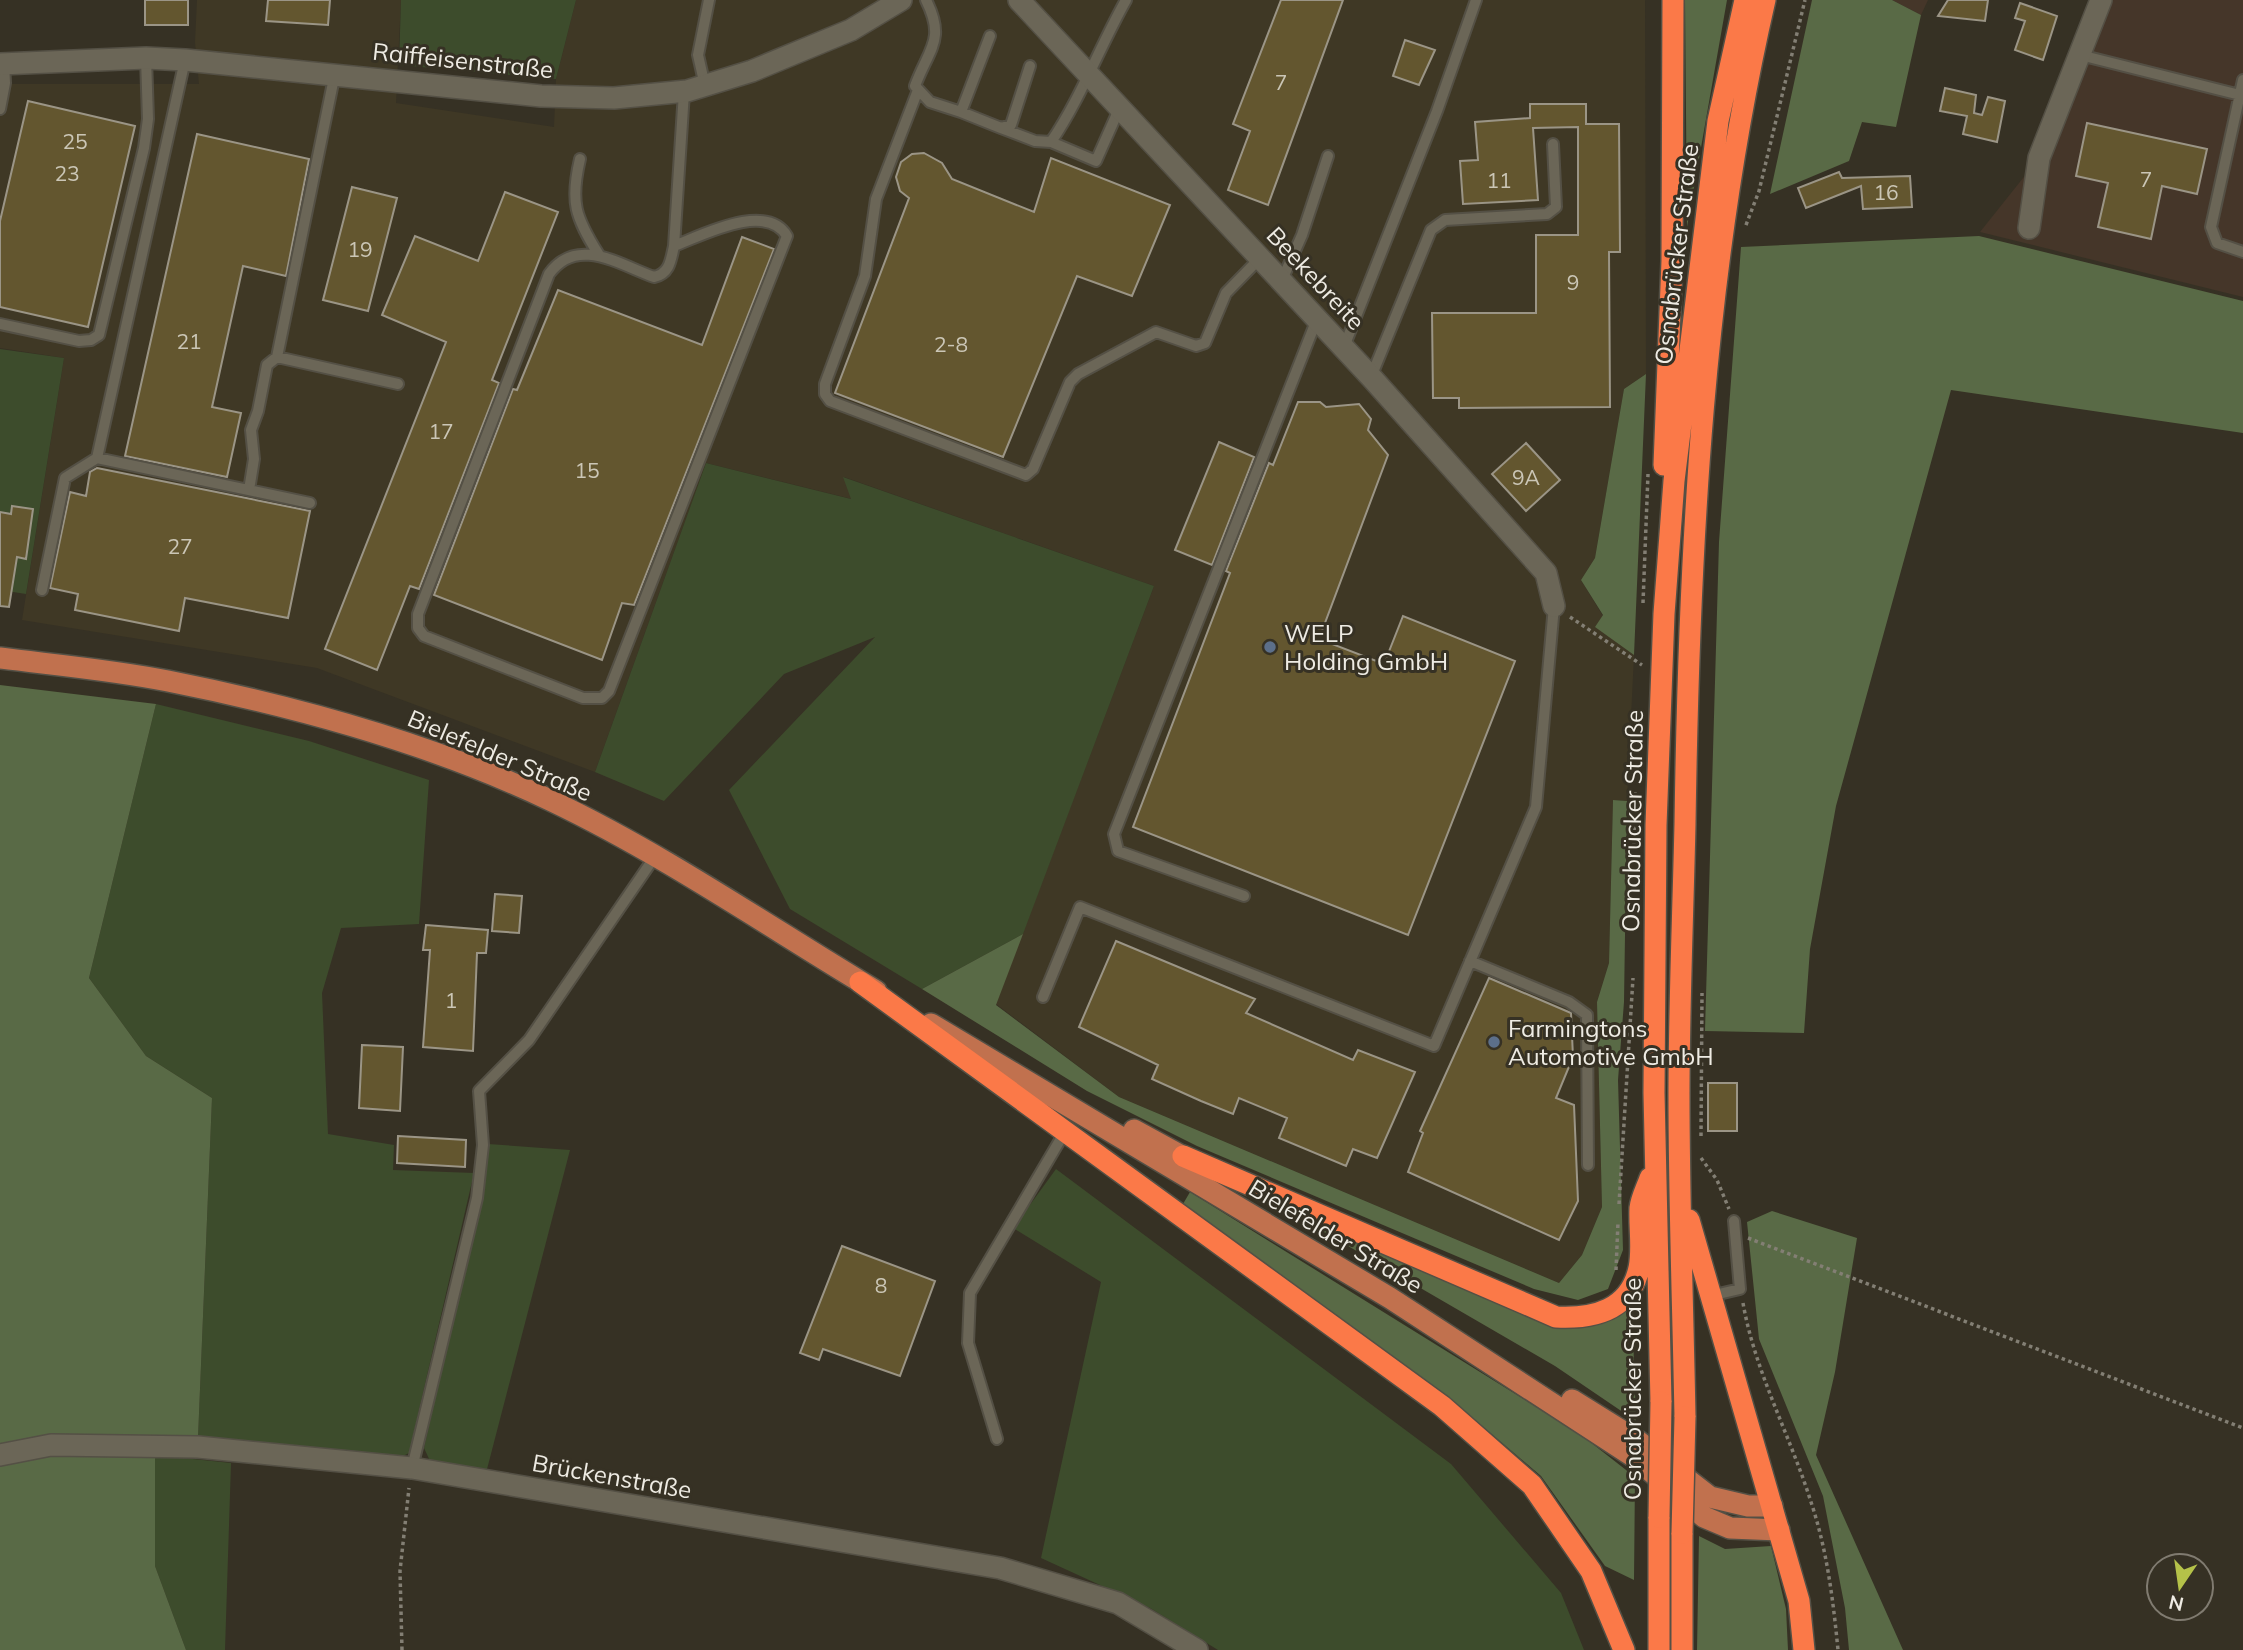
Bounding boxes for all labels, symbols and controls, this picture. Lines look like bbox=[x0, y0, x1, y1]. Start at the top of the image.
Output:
street label: Raiffeisenstraße bbox=[371, 36, 555, 84]
house number: 7 bbox=[1275, 69, 1287, 95]
house number: 25 bbox=[62, 128, 88, 154]
street label: Osnabrücker Straße bbox=[1648, 142, 1704, 366]
house number: 23 bbox=[54, 160, 80, 186]
house number: 7 bbox=[2140, 166, 2152, 192]
house number: 11 bbox=[1486, 167, 1512, 193]
house number: 16 bbox=[1873, 179, 1899, 205]
street label: Beekebreite bbox=[1260, 220, 1372, 336]
house number: 19 bbox=[347, 236, 373, 262]
house number: 9 bbox=[1567, 269, 1579, 295]
house number: 21 bbox=[176, 328, 202, 354]
house number: 2-8 bbox=[934, 331, 968, 357]
house number: 17 bbox=[428, 418, 454, 444]
house number: 15 bbox=[574, 457, 600, 483]
house number: 9A bbox=[1512, 464, 1541, 490]
house number: 27 bbox=[167, 533, 193, 559]
place label: WELP Holding GmbH bbox=[1284, 618, 1448, 676]
marker: WELP Holding GmbH bbox=[1262, 639, 1278, 655]
street label: Bielefelder Straße bbox=[403, 703, 597, 807]
street label: Osnabrücker Straße bbox=[1615, 710, 1649, 932]
house number: 1 bbox=[445, 987, 457, 1013]
place label: Farmingtons Automotive GmbH bbox=[1508, 1013, 1714, 1071]
marker: Farmingtons Automotive GmbH bbox=[1486, 1034, 1502, 1050]
street label: Bielefelder Straße bbox=[1244, 1172, 1428, 1300]
house number: 8 bbox=[875, 1272, 887, 1298]
street label: Osnabrücker Straße bbox=[1617, 1278, 1647, 1500]
street label: Brückenstraße bbox=[530, 1447, 694, 1505]
north arrow bbox=[2145, 1552, 2215, 1622]
text: N bbox=[2166, 1590, 2186, 1617]

